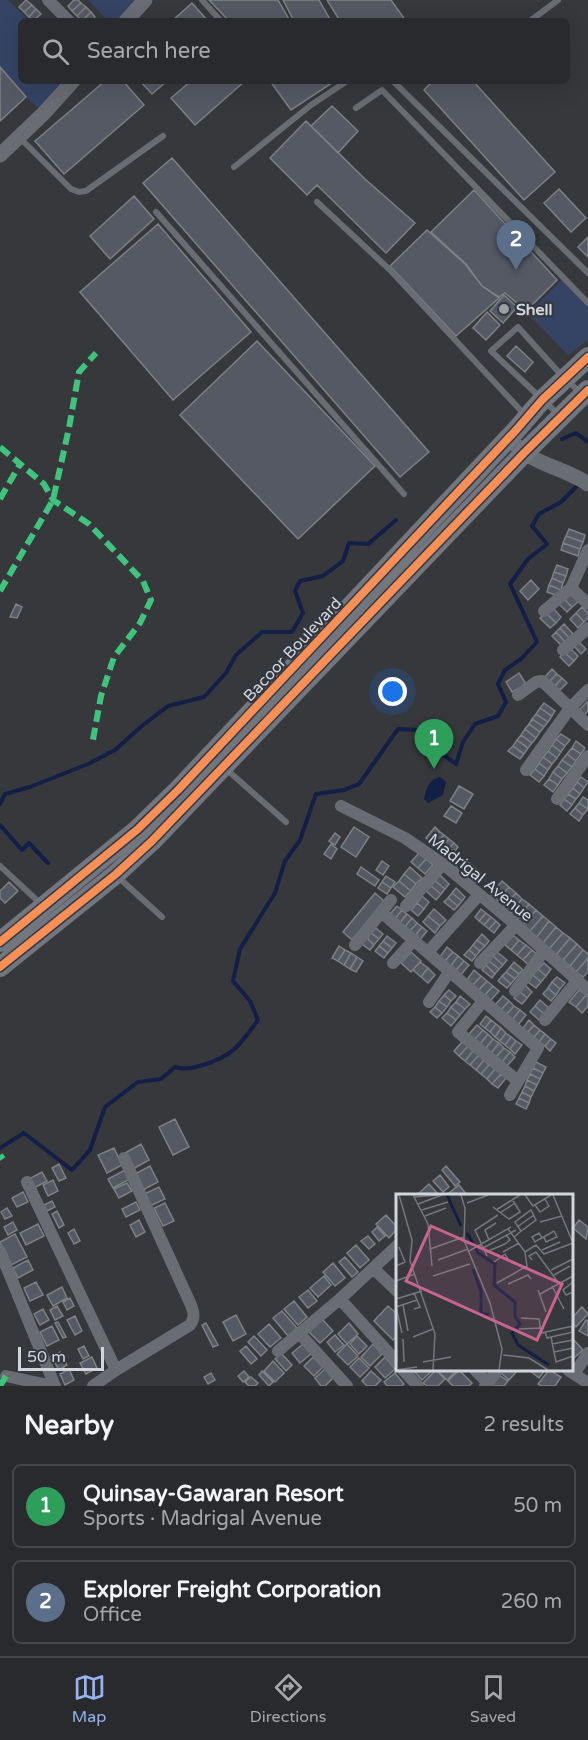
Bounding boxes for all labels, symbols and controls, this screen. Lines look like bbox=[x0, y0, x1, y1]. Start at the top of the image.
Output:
search box bbox=[18, 18, 570, 84]
icon: search bbox=[39, 35, 72, 68]
text: Search here bbox=[87, 38, 211, 64]
pin: 2 bbox=[496, 220, 536, 270]
place label: Shell bbox=[516, 300, 553, 320]
marker: Shell bbox=[497, 302, 511, 316]
street label: Bacoor Boulevard bbox=[239, 593, 346, 706]
your location bbox=[378, 677, 407, 706]
pin: 1 bbox=[414, 720, 454, 769]
street label: Madrigal Avenue bbox=[424, 829, 537, 926]
inset map bbox=[396, 1194, 573, 1371]
scale bar bbox=[18, 1344, 104, 1372]
text: 50 m bbox=[27, 1347, 66, 1367]
text: Nearby bbox=[24, 1410, 114, 1441]
text: 2 results bbox=[484, 1413, 564, 1437]
text: Quinsay-Gawaran Resort bbox=[83, 1481, 344, 1507]
text: 1 bbox=[39, 1494, 52, 1518]
text: 50 m bbox=[513, 1494, 562, 1518]
text: Sports · Madrigal Avenue bbox=[83, 1507, 322, 1531]
text: Explorer Freight Corporation bbox=[83, 1577, 382, 1603]
text: 2 bbox=[39, 1590, 52, 1614]
text: 260 m bbox=[501, 1590, 562, 1614]
text: Office bbox=[83, 1603, 142, 1627]
tab: Map bbox=[72, 1671, 106, 1727]
tab: Directions bbox=[250, 1671, 326, 1727]
tab: Saved bbox=[470, 1671, 516, 1727]

